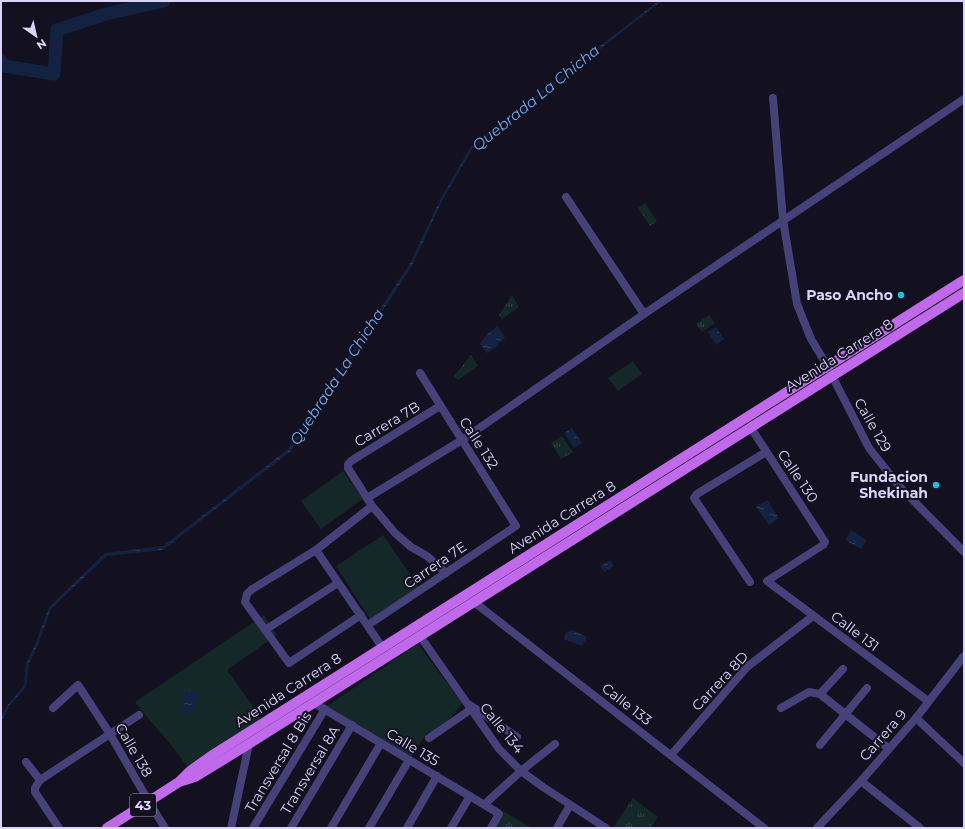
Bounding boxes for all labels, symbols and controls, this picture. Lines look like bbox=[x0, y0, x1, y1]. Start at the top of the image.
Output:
north arrow bbox=[16, 16, 56, 56]
text: N bbox=[34, 36, 49, 53]
water label: Quebrada La Chicha bbox=[468, 40, 603, 155]
place label: Paso Ancho bbox=[806, 286, 893, 304]
marker: Paso Ancho bbox=[896, 290, 906, 300]
water label: Quebrada La Chicha bbox=[285, 305, 388, 448]
street label: Avenida Carrera 8 bbox=[782, 315, 896, 395]
street label: Calle 129 bbox=[850, 395, 896, 455]
street label: Carrera 7B bbox=[351, 397, 423, 451]
street label: Calle 132 bbox=[455, 414, 503, 472]
street label: Calle 130 bbox=[774, 446, 822, 506]
place label: Fundacion Shekinah bbox=[850, 468, 928, 502]
street label: Avenida Carrera 8 bbox=[505, 477, 619, 557]
marker: Fundacion Shekinah bbox=[931, 480, 941, 490]
street label: Carrera 7E bbox=[400, 537, 470, 593]
street label: Calle 131 bbox=[827, 607, 883, 655]
street label: Carrera 8D bbox=[688, 647, 752, 715]
street label: Avenida Carrera 8 bbox=[231, 649, 345, 731]
street label: Calle 133 bbox=[598, 679, 656, 729]
street label: Calle 134 bbox=[476, 699, 528, 758]
street label: Carrera 9 bbox=[856, 705, 910, 765]
street label: Transversal 8 Bis bbox=[241, 708, 315, 816]
street label: Calle 138 bbox=[111, 720, 157, 780]
street label: Transversal 8A bbox=[276, 722, 344, 818]
street label: Calle 135 bbox=[383, 724, 443, 770]
road number: 43 bbox=[130, 794, 156, 816]

